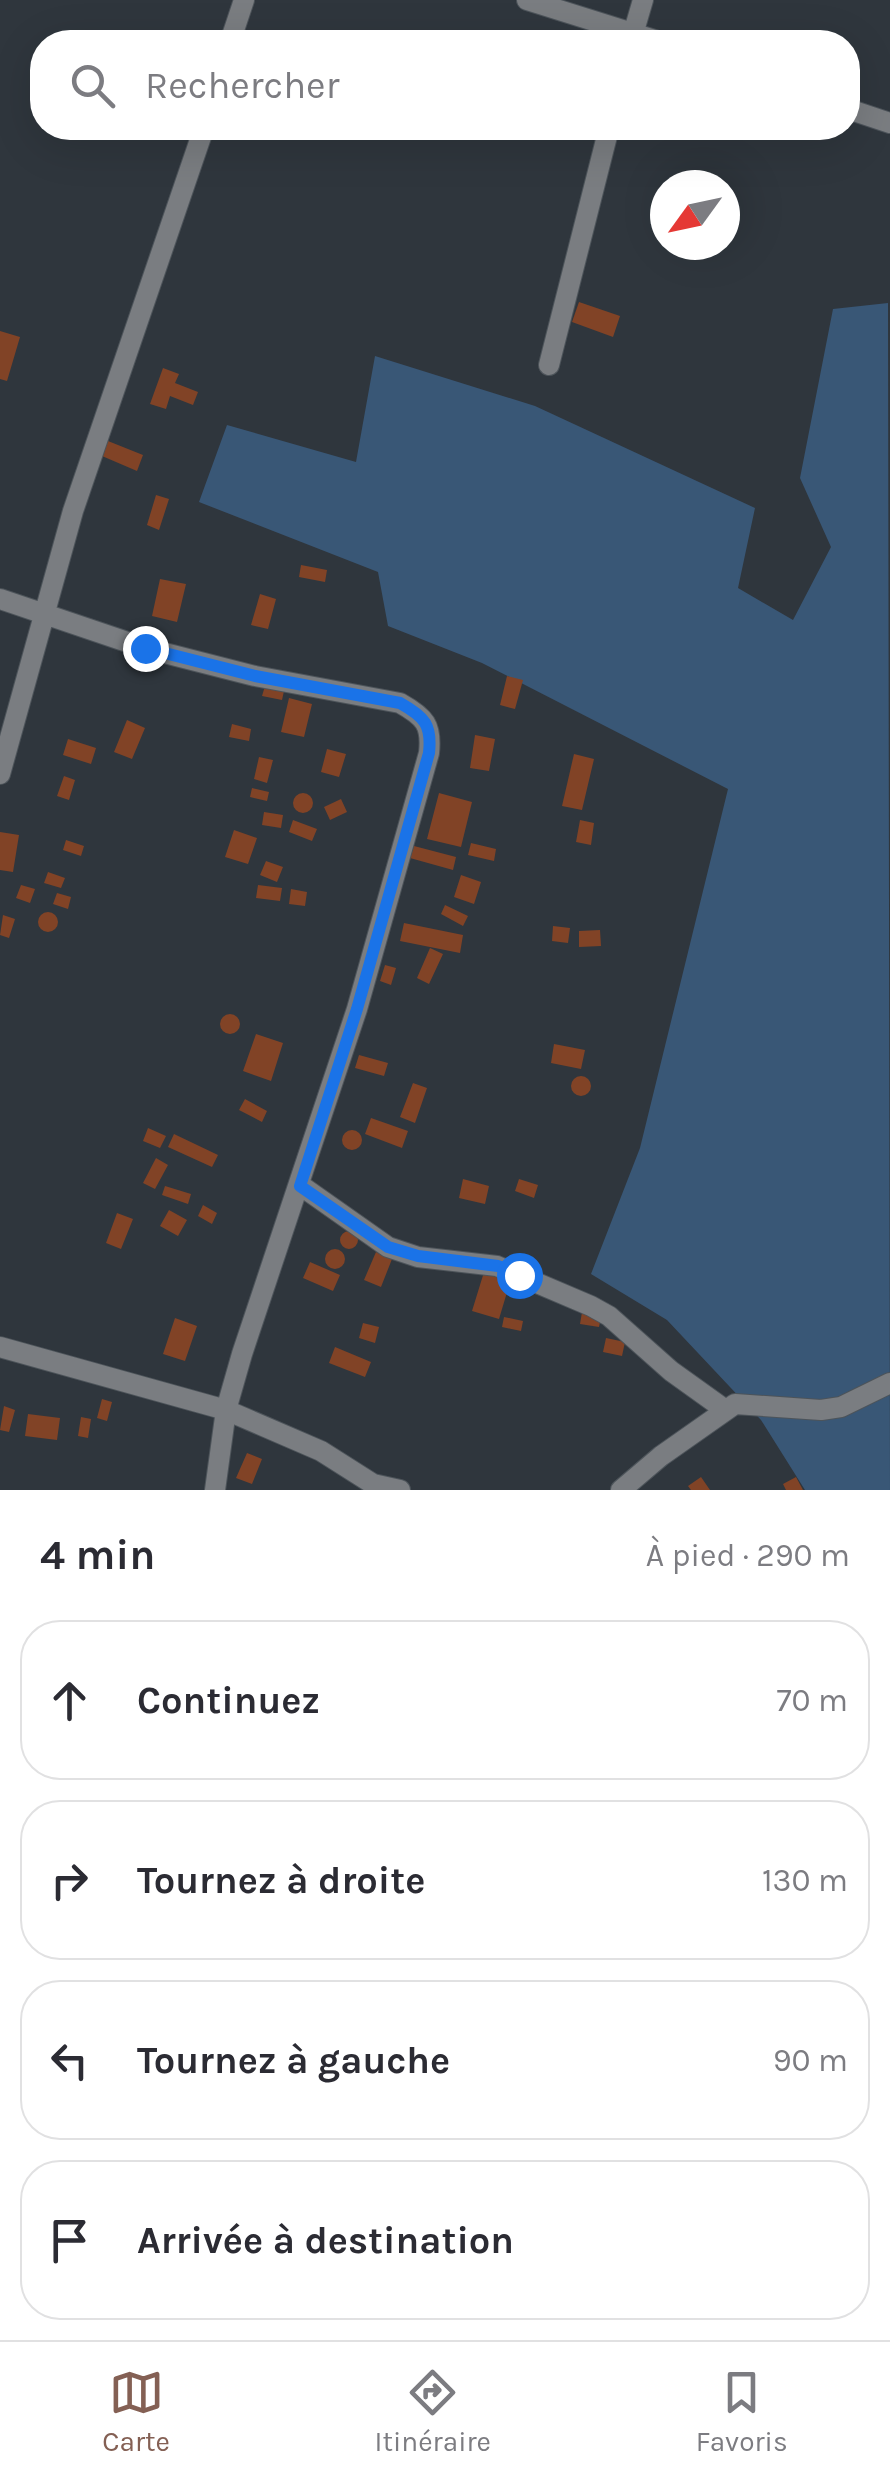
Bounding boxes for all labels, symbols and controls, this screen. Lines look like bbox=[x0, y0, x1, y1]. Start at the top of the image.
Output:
search box bbox=[30, 30, 860, 140]
icon: search bbox=[65, 58, 120, 113]
text: Rechercher bbox=[145, 63, 339, 108]
north arrow bbox=[650, 170, 740, 260]
route end bbox=[123, 626, 169, 672]
route start bbox=[497, 1253, 543, 1299]
text: 4 min bbox=[40, 1530, 155, 1580]
text: À pied · 290 m bbox=[646, 1537, 850, 1574]
icon: ahead bbox=[42, 1673, 97, 1728]
text: Continuez bbox=[137, 1678, 320, 1723]
text: 70 m bbox=[776, 1682, 848, 1719]
icon: right bbox=[42, 1853, 97, 1908]
text: Tournez à droite bbox=[137, 1858, 425, 1903]
text: 130 m bbox=[762, 1862, 848, 1899]
icon: left bbox=[42, 2033, 97, 2088]
text: Tournez à gauche bbox=[137, 2038, 450, 2083]
text: 90 m bbox=[773, 2042, 848, 2079]
icon: arrive bbox=[42, 2213, 97, 2268]
text: Arrivée à destination bbox=[137, 2218, 514, 2263]
tab: Carte bbox=[102, 2365, 170, 2458]
tab: Itinéraire bbox=[375, 2365, 491, 2458]
tab: Favoris bbox=[696, 2365, 788, 2458]

